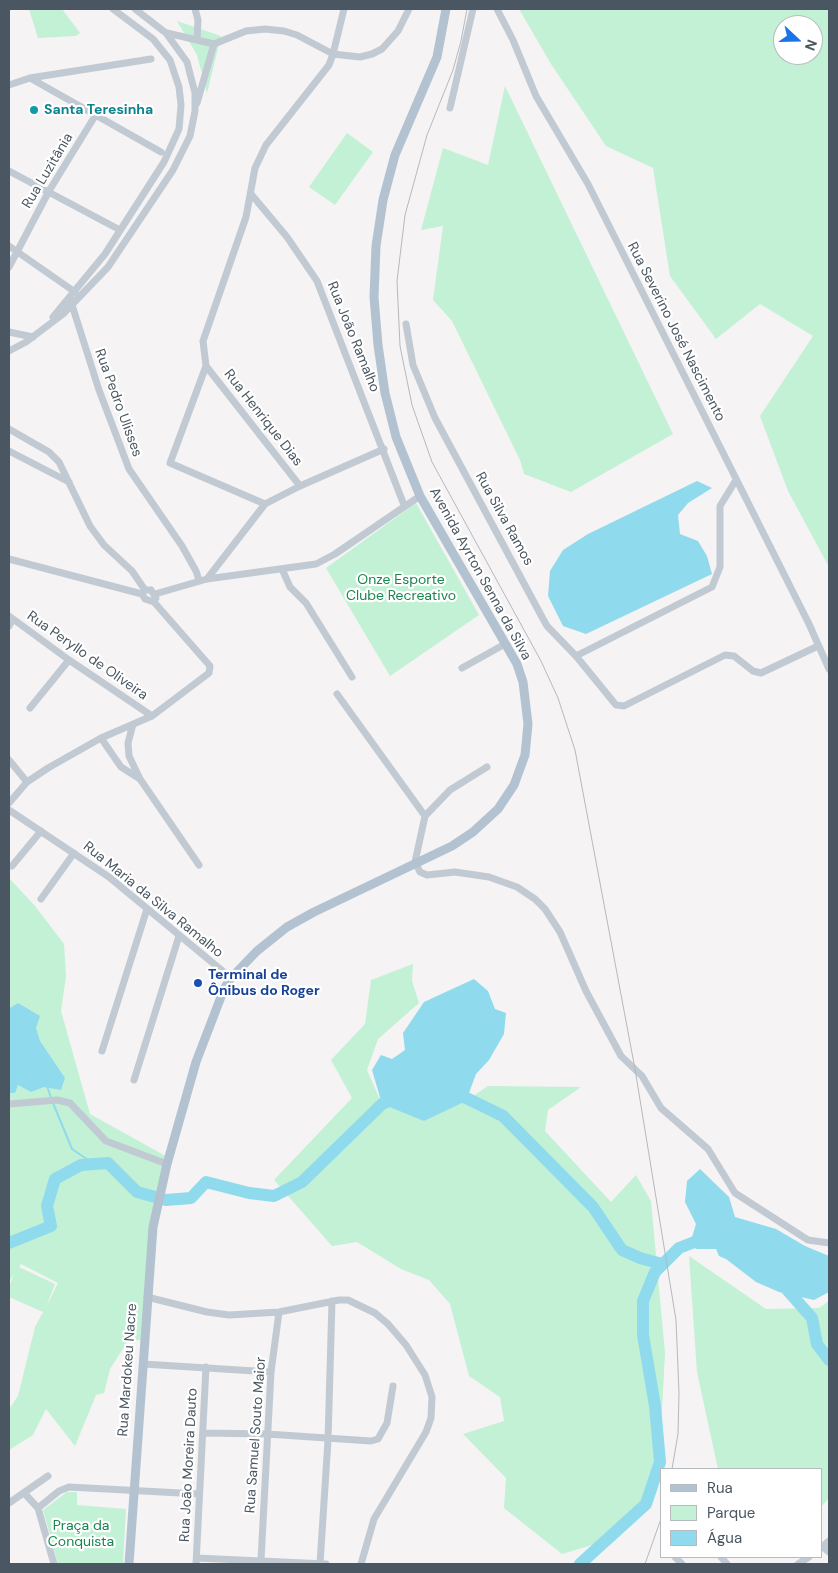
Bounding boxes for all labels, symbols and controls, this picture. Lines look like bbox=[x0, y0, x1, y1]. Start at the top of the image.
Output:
north arrow bbox=[773, 15, 823, 65]
text: N bbox=[801, 37, 821, 53]
place label: Santa Teresinha bbox=[44, 102, 153, 118]
marker: Santa Teresinha bbox=[28, 104, 40, 116]
street label: Rua Luzitânia bbox=[19, 130, 77, 212]
street label: Rua Severino José Nascimento bbox=[623, 240, 729, 424]
street label: Rua João Ramalho bbox=[323, 279, 383, 395]
street label: Rua Pedro Ulisses bbox=[91, 347, 145, 459]
street label: Rua Henrique Dias bbox=[220, 366, 306, 470]
street label: Rua Silva Ramos bbox=[471, 469, 537, 569]
street label: Avenida Ayrton Senna da Silva bbox=[425, 485, 535, 663]
park label: Onze Esporte Clube Recreativo bbox=[346, 572, 456, 604]
street label: Rua Peryllo de Oliveira bbox=[23, 608, 151, 704]
street label: Rua Maria da Silva Ramalho bbox=[80, 838, 226, 962]
place label: Terminal de Ônibus do Roger bbox=[208, 967, 320, 1000]
marker: Terminal de Ônibus do Roger bbox=[192, 977, 204, 989]
street label: Rua Mardokeu Nacre bbox=[115, 1303, 141, 1437]
street label: Rua Samuel Souto Maior bbox=[242, 1356, 270, 1514]
street label: Rua João Moreira Dauto bbox=[177, 1388, 201, 1542]
legend bbox=[660, 1468, 823, 1558]
text: Rua bbox=[707, 1478, 733, 1498]
text: Parque bbox=[707, 1503, 755, 1523]
park label: Praça da Conquista bbox=[48, 1518, 114, 1550]
text: Água bbox=[707, 1528, 742, 1548]

